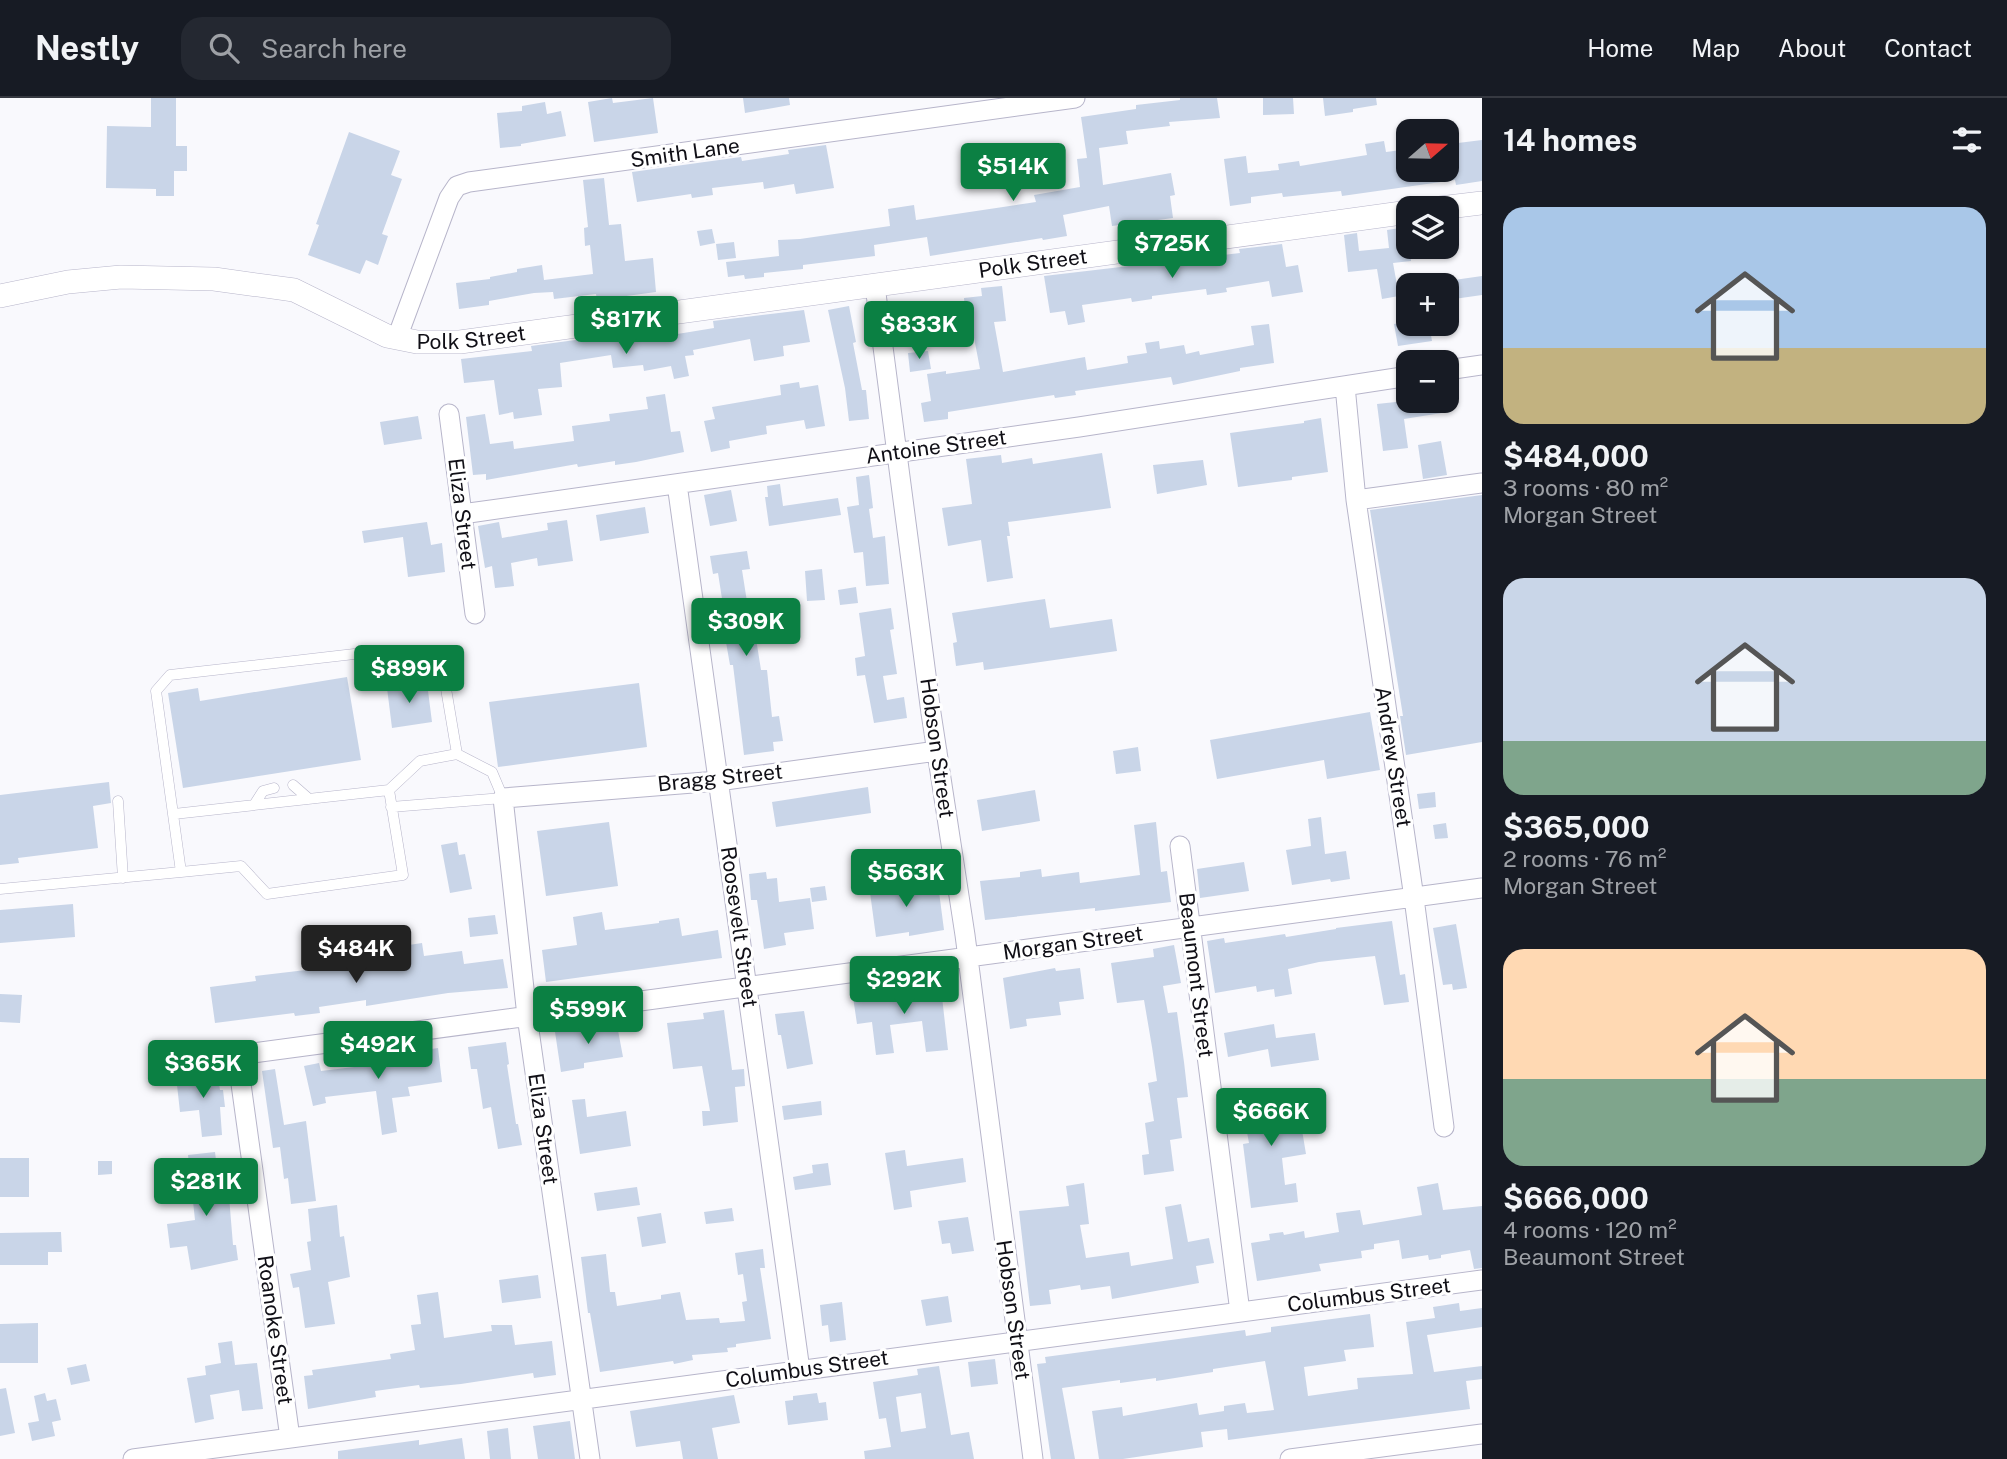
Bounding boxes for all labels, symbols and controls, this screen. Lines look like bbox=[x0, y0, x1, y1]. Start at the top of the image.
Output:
search box bbox=[181, 17, 671, 80]
text: Nestly bbox=[35, 29, 139, 67]
icon: search bbox=[205, 29, 243, 67]
text: Search here bbox=[261, 33, 407, 64]
text: Home bbox=[1587, 34, 1653, 62]
text: Map bbox=[1691, 34, 1740, 62]
text: About bbox=[1778, 34, 1846, 62]
text: Contact bbox=[1884, 34, 1972, 62]
north arrow bbox=[1396, 119, 1460, 182]
map controls bbox=[1396, 119, 1459, 413]
icon: filters bbox=[1948, 121, 1986, 159]
text: 14 homes bbox=[1503, 122, 1637, 158]
street label: Smith Lane bbox=[629, 132, 741, 173]
pin: $514K bbox=[964, 144, 1062, 203]
text: $514K bbox=[977, 152, 1049, 179]
button: layers bbox=[1396, 196, 1459, 259]
pin: $725K bbox=[1123, 220, 1221, 280]
text: $725K bbox=[1134, 229, 1210, 256]
street label: Polk Street bbox=[977, 243, 1089, 283]
icon: home bbox=[1682, 253, 1808, 379]
button: + bbox=[1396, 273, 1459, 336]
pin: $817K bbox=[577, 296, 675, 356]
pin: $833K bbox=[870, 302, 968, 361]
text: $817K bbox=[590, 305, 662, 332]
text: $833K bbox=[880, 310, 958, 337]
street label: Polk Street bbox=[416, 320, 527, 354]
button: − bbox=[1396, 350, 1459, 413]
street label: Antoine Street bbox=[864, 424, 1008, 469]
text: $484,000 bbox=[1503, 438, 1649, 474]
street label: Eliza Street bbox=[443, 457, 482, 571]
text: 3 rooms · 80 m² bbox=[1503, 474, 1668, 501]
text: Morgan Street bbox=[1503, 501, 1658, 528]
pin: $309K bbox=[697, 598, 795, 658]
text: $309K bbox=[707, 607, 785, 634]
icon: home bbox=[1682, 624, 1808, 750]
pin: $899K bbox=[360, 646, 458, 705]
text: $899K bbox=[370, 654, 448, 681]
street label: Hobson Street bbox=[915, 676, 960, 820]
street label: Andrew Street bbox=[1370, 685, 1417, 829]
street label: Bragg Street bbox=[656, 758, 784, 797]
text: $365,000 bbox=[1503, 809, 1649, 845]
street label: Roosevelt Street bbox=[716, 845, 763, 1009]
text: 2 rooms · 76 m² bbox=[1503, 845, 1666, 872]
pin: $563K bbox=[857, 850, 955, 909]
text: $563K bbox=[867, 858, 945, 885]
text: Morgan Street bbox=[1503, 872, 1658, 899]
street label: Beaumont Street bbox=[1174, 891, 1219, 1059]
street label: Morgan Street bbox=[1001, 920, 1145, 965]
pin: $484K bbox=[307, 926, 405, 985]
text: $484K bbox=[317, 934, 395, 961]
pin: $292K bbox=[855, 956, 953, 1016]
text: $292K bbox=[866, 965, 942, 992]
pin: $599K bbox=[539, 986, 637, 1046]
text: $599K bbox=[549, 995, 627, 1022]
icon: home bbox=[1682, 995, 1808, 1121]
pin: $492K bbox=[329, 1021, 427, 1081]
text: $492K bbox=[340, 1030, 417, 1057]
pin: $365K bbox=[154, 1040, 252, 1100]
text: $365K bbox=[164, 1049, 242, 1076]
street label: Eliza Street bbox=[523, 1072, 564, 1186]
pin: $666K bbox=[1222, 1088, 1320, 1148]
text: $666K bbox=[1232, 1097, 1310, 1124]
pin: $281K bbox=[157, 1158, 255, 1218]
text: $281K bbox=[170, 1167, 242, 1194]
text: $666,000 bbox=[1503, 1180, 1649, 1216]
text: 4 rooms · 120 m² bbox=[1503, 1216, 1677, 1243]
street label: Hobson Street bbox=[991, 1238, 1036, 1382]
text: Beaumont Street bbox=[1503, 1243, 1685, 1270]
street label: Roanoke Street bbox=[253, 1254, 298, 1406]
street label: Columbus Street bbox=[1286, 1272, 1452, 1317]
street label: Columbus Street bbox=[724, 1345, 890, 1392]

